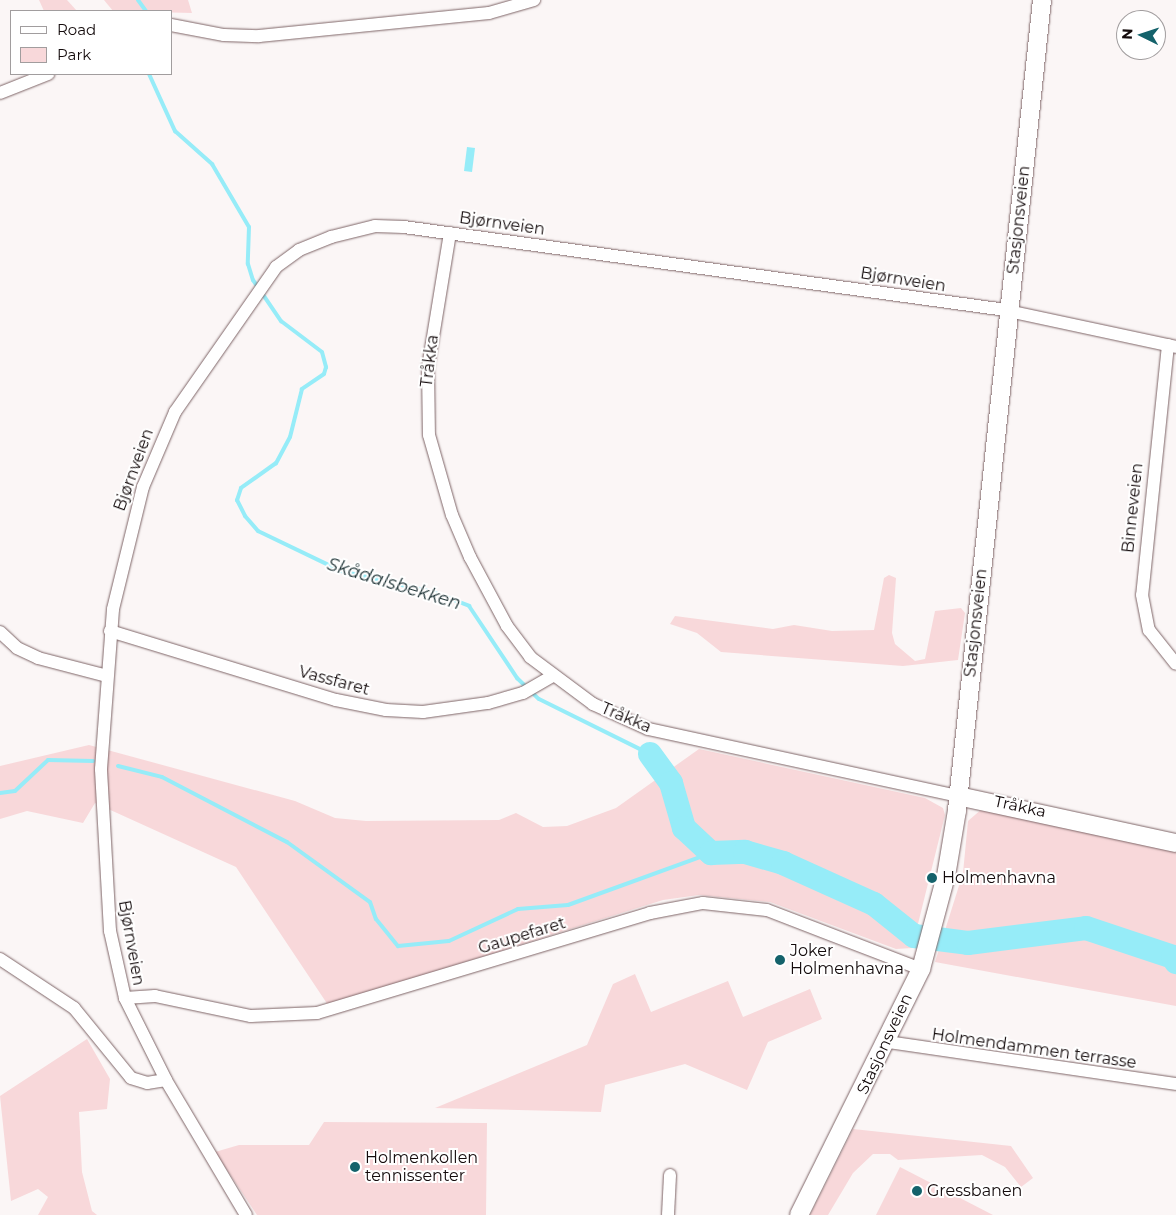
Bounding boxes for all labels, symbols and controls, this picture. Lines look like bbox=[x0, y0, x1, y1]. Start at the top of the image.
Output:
legend bbox=[10, 10, 172, 75]
north arrow bbox=[1116, 10, 1166, 60]
text: Road bbox=[57, 20, 96, 39]
text: N bbox=[1118, 28, 1136, 40]
text: Park bbox=[57, 45, 91, 64]
street label: Stasjonsveien bbox=[1004, 165, 1034, 275]
street label: Bjørnveien bbox=[458, 208, 546, 240]
street label: Bjørnveien bbox=[859, 264, 947, 296]
street label: Tråkka bbox=[417, 334, 443, 388]
street label: Bjørnveien bbox=[110, 426, 158, 514]
street label: Binneveien bbox=[1119, 462, 1147, 554]
water label: Skådalsbekken bbox=[325, 553, 463, 615]
street label: Stasjonsveien bbox=[961, 568, 991, 678]
street label: Vassfaret bbox=[297, 662, 371, 700]
street label: Tråkka bbox=[598, 699, 654, 737]
street label: Tråkka bbox=[992, 792, 1048, 822]
place label: Holmenhavna bbox=[942, 868, 1056, 888]
marker: Holmenhavna bbox=[926, 872, 938, 884]
street label: Bjørnveien bbox=[114, 899, 148, 987]
street label: Gaupefaret bbox=[476, 914, 568, 958]
place label: Joker Holmenhavna bbox=[790, 941, 904, 979]
marker: Joker Holmenhavna bbox=[774, 954, 786, 966]
street label: Stasjonsveien bbox=[853, 991, 917, 1097]
street label: Holmendammen terrasse bbox=[930, 1025, 1138, 1073]
place label: Holmenkollen tennissenter bbox=[365, 1148, 478, 1186]
marker: Holmenkollen tennissenter bbox=[349, 1161, 361, 1173]
place label: Gressbanen bbox=[927, 1181, 1022, 1201]
marker: Gressbanen bbox=[911, 1185, 923, 1197]

